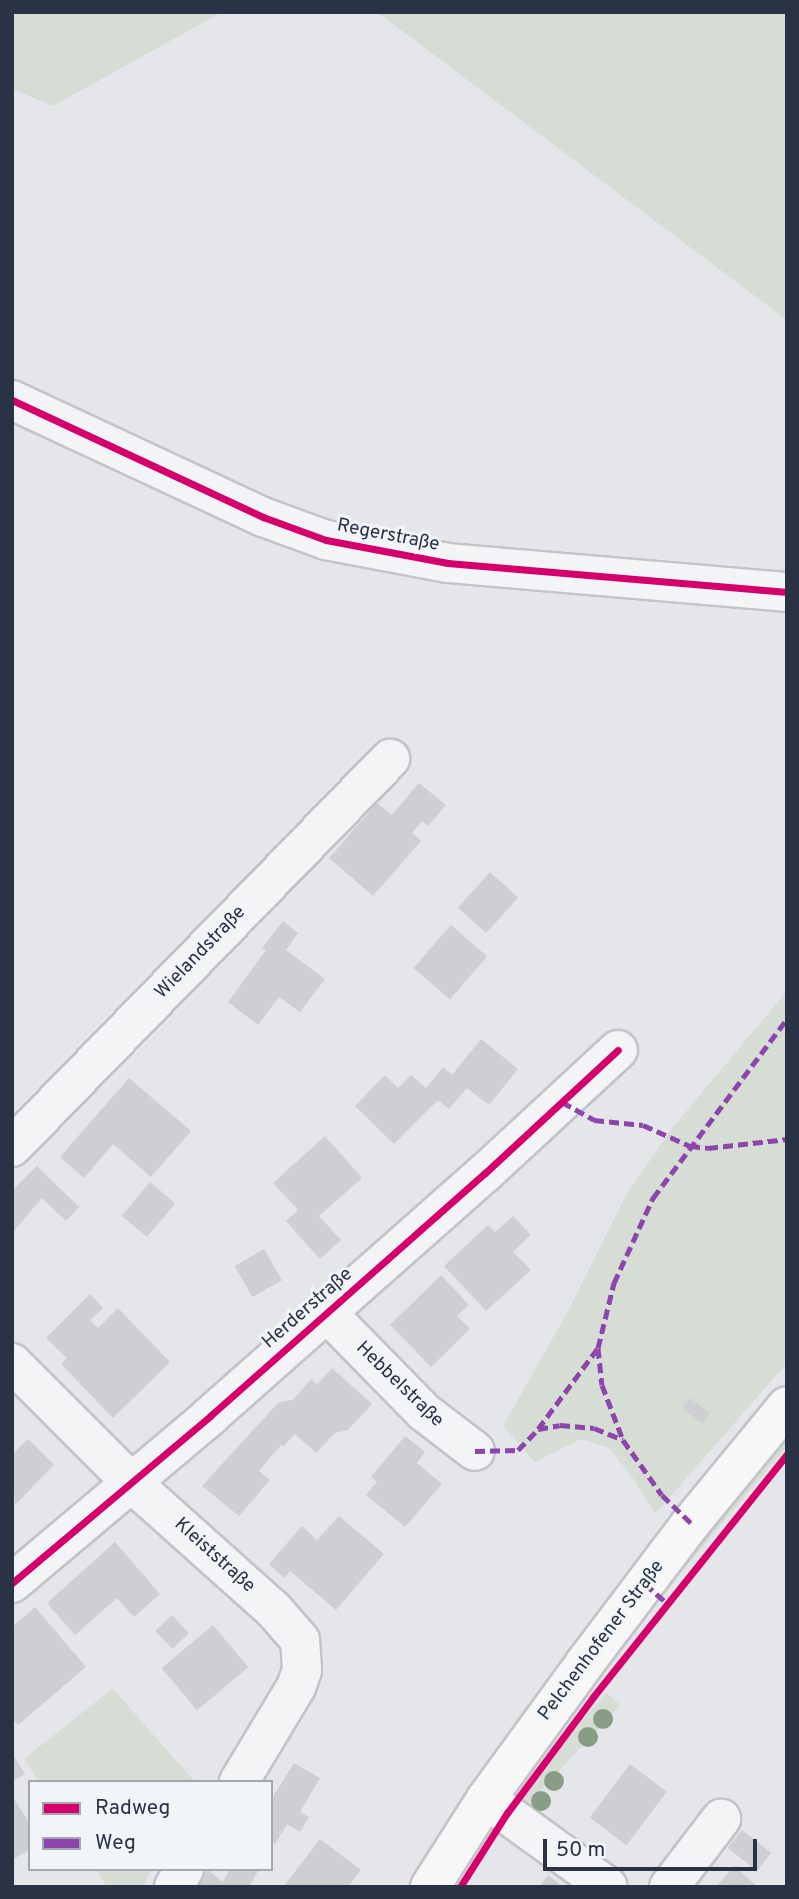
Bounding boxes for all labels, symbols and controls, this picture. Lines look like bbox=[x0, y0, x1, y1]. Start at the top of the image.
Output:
street label: Regerstraße bbox=[335, 515, 441, 557]
street label: Wielandstraße bbox=[151, 902, 251, 1004]
street label: Herderstraße bbox=[258, 1264, 358, 1354]
street label: Hebbelstraße bbox=[350, 1337, 448, 1433]
street label: Kleiststraße bbox=[169, 1514, 259, 1598]
street label: Pelchenhofener Straße bbox=[534, 1556, 670, 1726]
legend bbox=[28, 1780, 273, 1871]
text: Radweg bbox=[95, 1795, 170, 1822]
scale bar bbox=[547, 1826, 760, 1870]
text: Weg bbox=[95, 1830, 136, 1857]
text: 50 m bbox=[556, 1837, 605, 1864]

